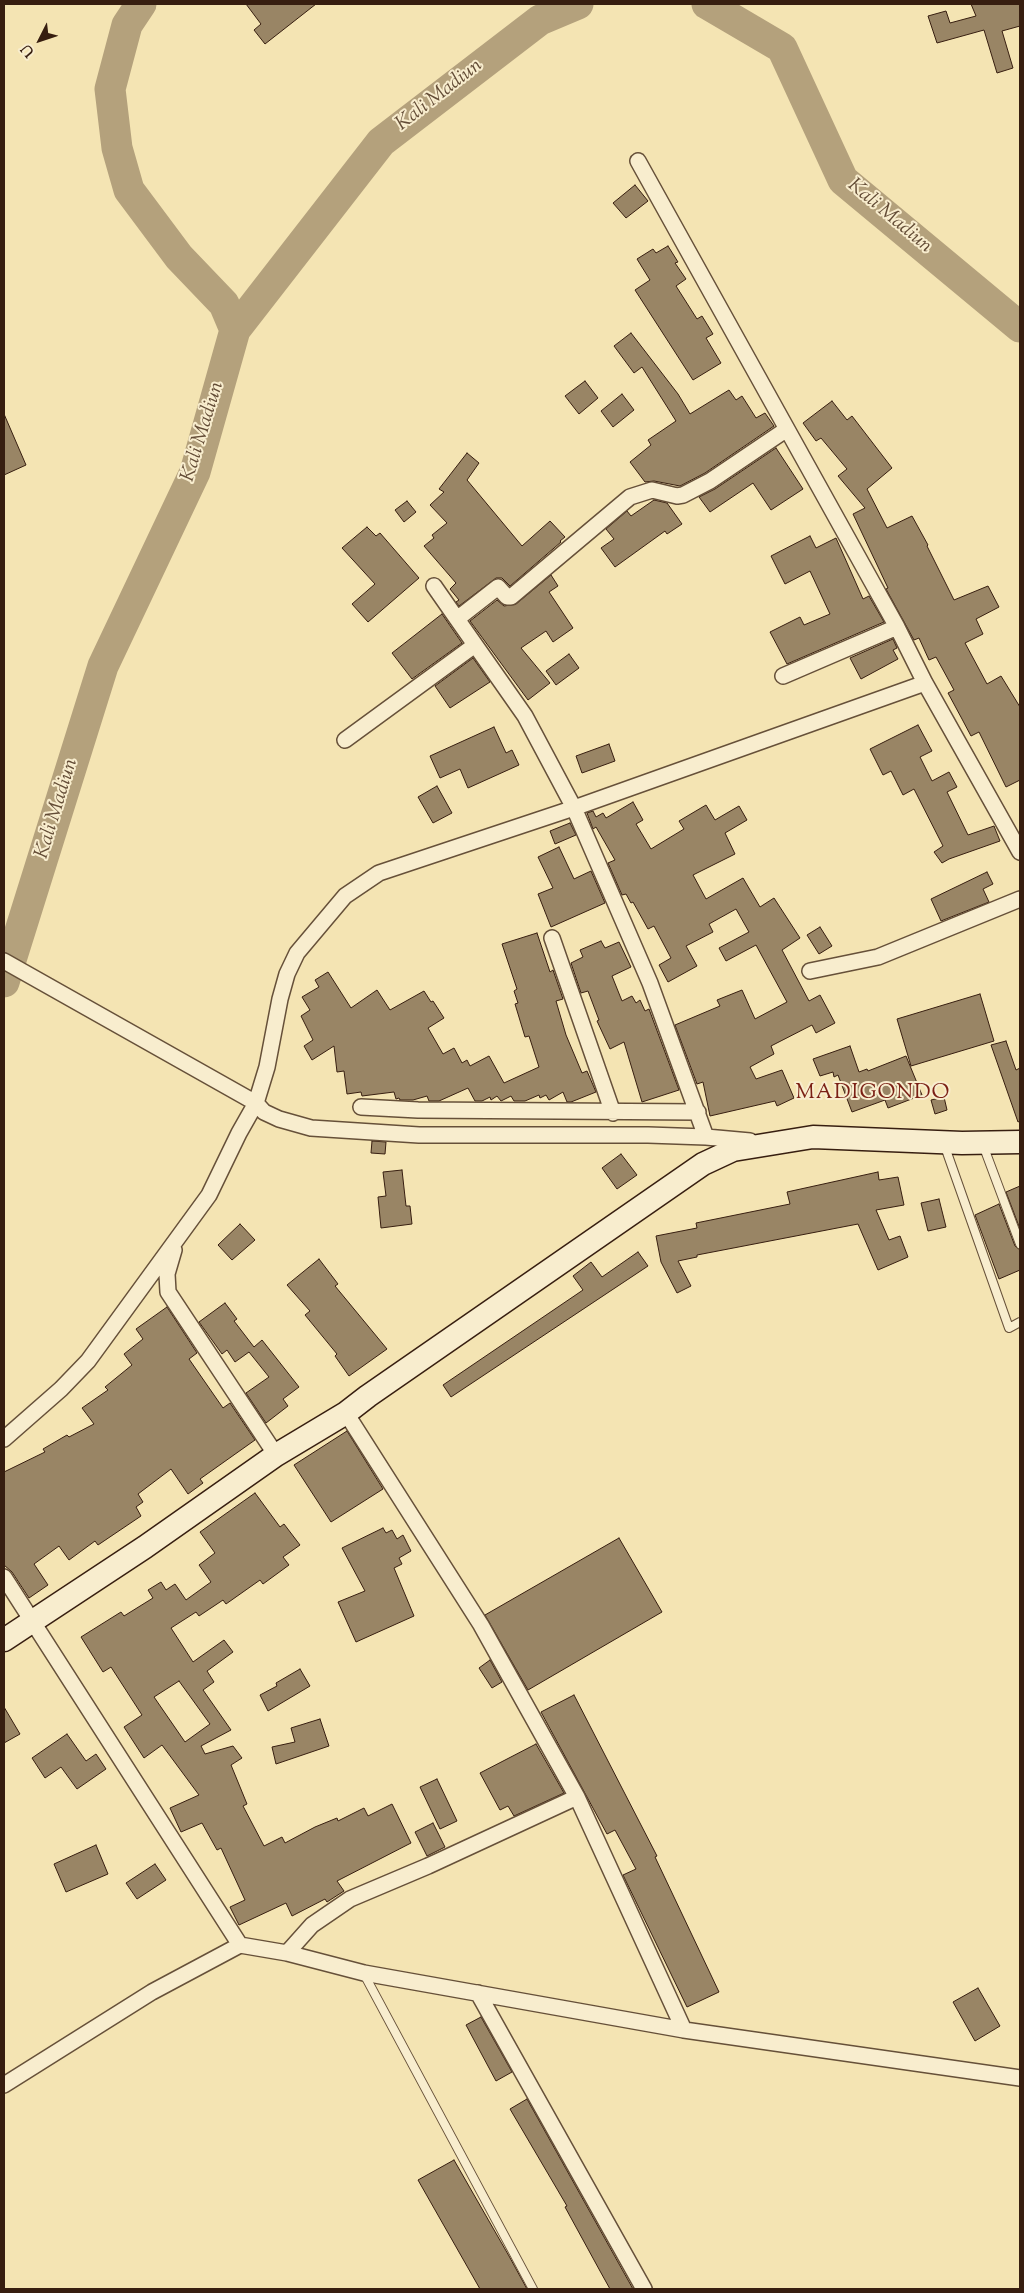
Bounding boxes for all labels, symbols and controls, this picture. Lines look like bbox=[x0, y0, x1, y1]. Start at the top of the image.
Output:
north arrow bbox=[15, 15, 65, 65]
text: U bbox=[17, 39, 40, 61]
water label: Kali Madiun bbox=[392, 55, 488, 137]
water label: Kali Madiun bbox=[842, 175, 936, 259]
water label: Kali Madiun bbox=[177, 379, 231, 485]
water label: Kali Madiun bbox=[31, 756, 85, 862]
district label: MADIGONDO bbox=[794, 1081, 952, 1107]

